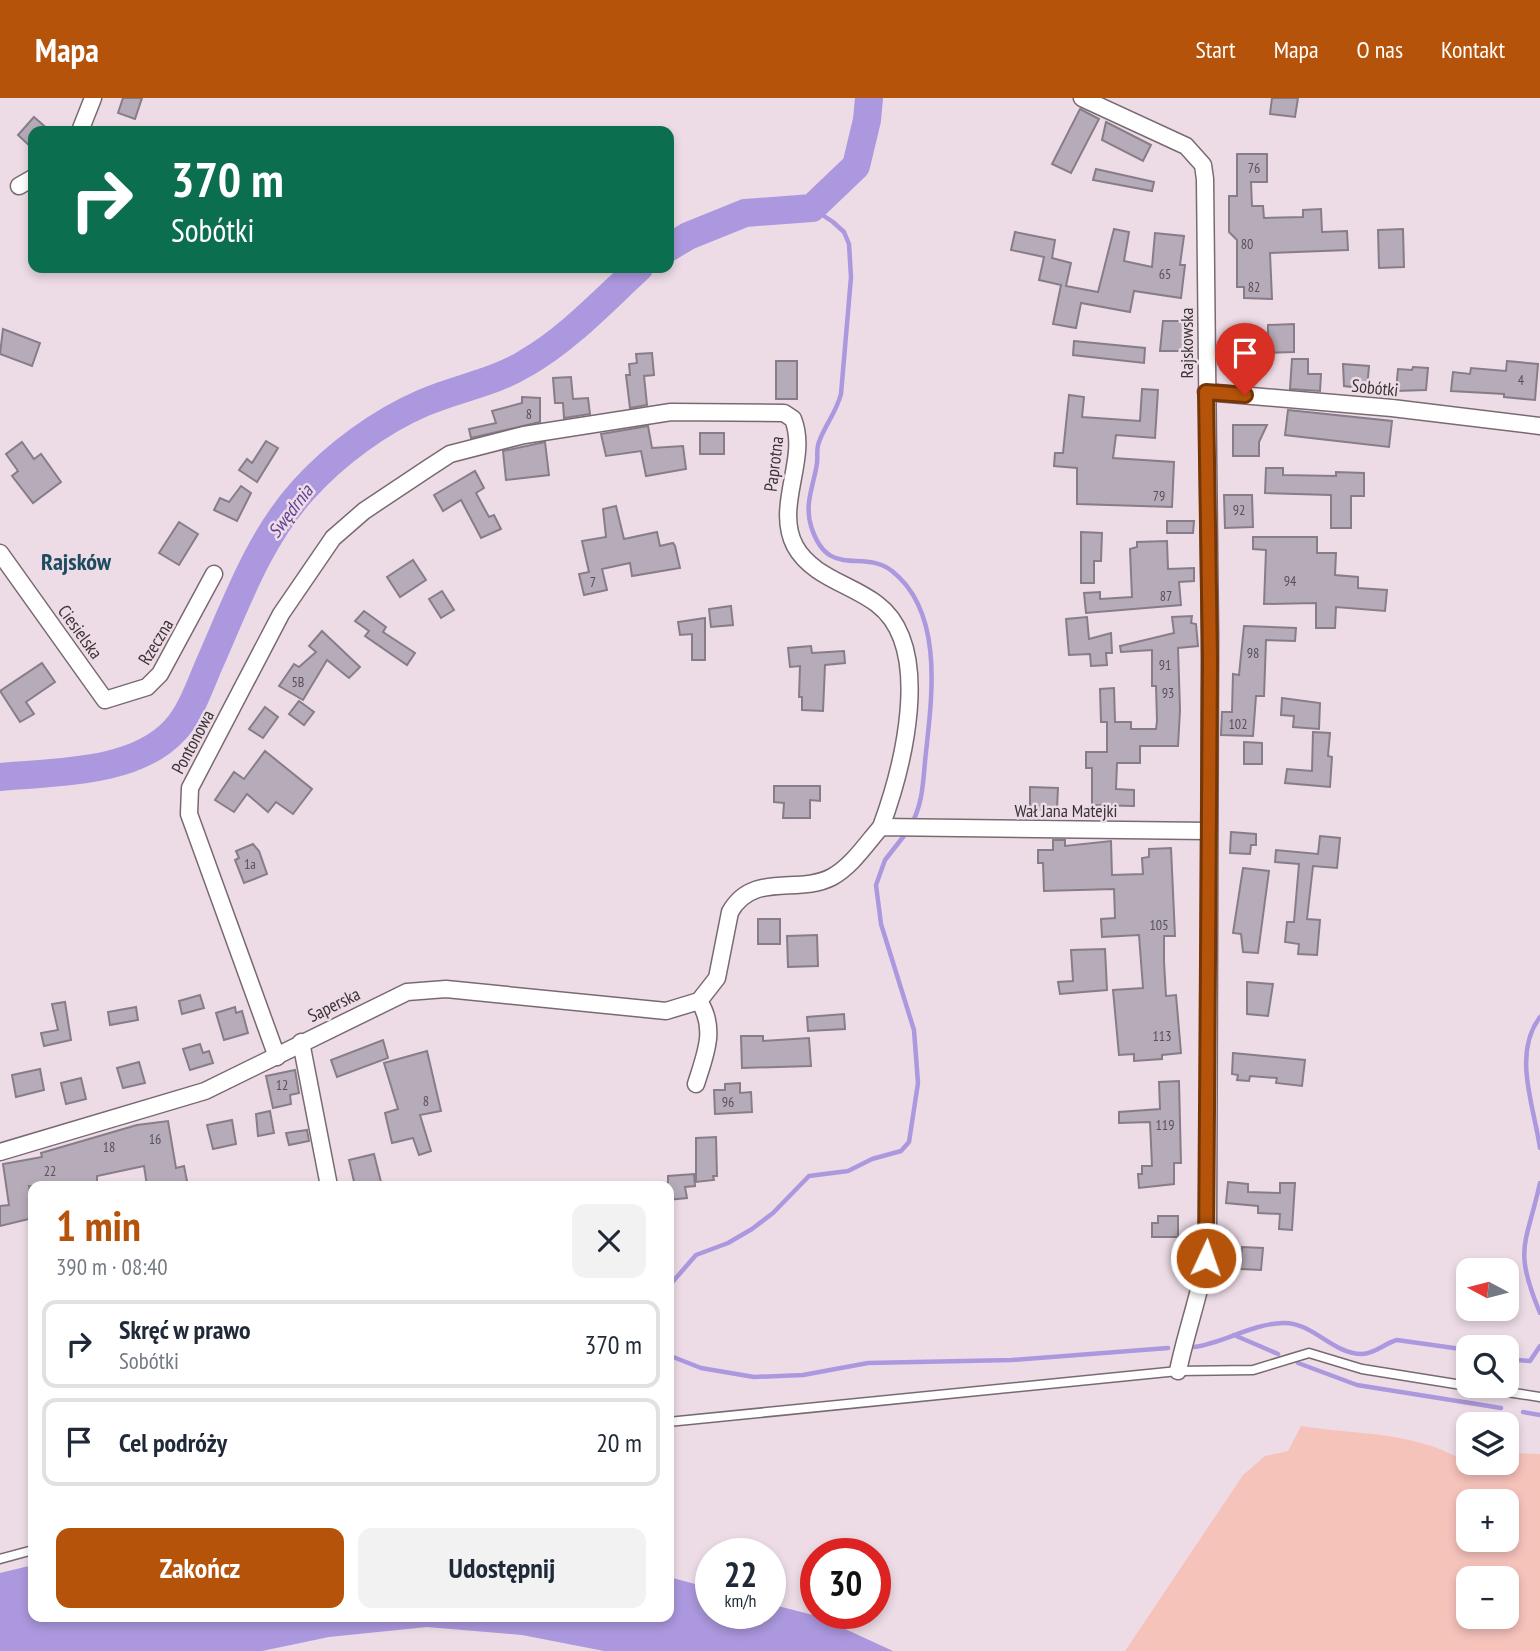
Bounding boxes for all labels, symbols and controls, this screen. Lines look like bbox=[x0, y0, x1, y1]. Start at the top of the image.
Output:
text: Mapa bbox=[35, 28, 99, 71]
text: Start bbox=[1195, 34, 1236, 65]
text: Mapa bbox=[1274, 34, 1319, 65]
text: O nas bbox=[1357, 34, 1403, 65]
text: Kontakt bbox=[1441, 34, 1505, 65]
text: 370 m bbox=[171, 147, 284, 211]
icon: right bbox=[56, 154, 147, 245]
house number: 76 bbox=[1248, 159, 1260, 177]
text: Sobótki bbox=[171, 209, 254, 251]
house number: 80 bbox=[1241, 235, 1253, 253]
house number: 65 bbox=[1159, 265, 1171, 283]
house number: 82 bbox=[1248, 278, 1260, 296]
street label: Rajskowska bbox=[1175, 307, 1198, 379]
pin bbox=[1215, 323, 1275, 395]
icon: arrive bbox=[1226, 334, 1264, 372]
house number: 4 bbox=[1518, 371, 1525, 389]
street label: Sobótki bbox=[1351, 374, 1400, 401]
house number: 8 bbox=[526, 405, 532, 423]
street label: Paprotna bbox=[759, 435, 788, 493]
water label: Swędrnia bbox=[262, 479, 319, 542]
house number: 79 bbox=[1153, 487, 1165, 505]
house number: 92 bbox=[1233, 501, 1245, 519]
district label: Rajsków bbox=[41, 546, 112, 577]
house number: 94 bbox=[1284, 572, 1297, 590]
house number: 7 bbox=[590, 573, 596, 591]
house number: 87 bbox=[1160, 587, 1172, 605]
street label: Ciesielska bbox=[53, 600, 108, 663]
street label: Rzeczna bbox=[133, 615, 178, 669]
house number: 98 bbox=[1247, 644, 1259, 662]
house number: 91 bbox=[1159, 656, 1171, 674]
house number: 5B bbox=[292, 673, 304, 691]
house number: 93 bbox=[1162, 684, 1174, 702]
street label: Pontonowa bbox=[166, 706, 219, 778]
house number: 102 bbox=[1229, 715, 1247, 733]
street label: Wał Jana Matejki bbox=[1015, 799, 1117, 822]
house number: 1a bbox=[244, 855, 256, 873]
house number: 105 bbox=[1150, 916, 1168, 934]
street label: Saperska bbox=[304, 982, 364, 1027]
house number: 113 bbox=[1153, 1027, 1171, 1045]
house number: 12 bbox=[276, 1076, 288, 1094]
house number: 8 bbox=[423, 1092, 429, 1110]
house number: 96 bbox=[722, 1093, 734, 1111]
house number: 119 bbox=[1156, 1116, 1174, 1134]
house number: 16 bbox=[149, 1130, 161, 1148]
house number: 18 bbox=[103, 1138, 115, 1156]
house number: 22 bbox=[44, 1162, 56, 1180]
text: 1 min bbox=[56, 1198, 141, 1253]
button: close bbox=[572, 1204, 646, 1278]
position arrow bbox=[1169, 1221, 1243, 1295]
text: 390 m · 08:40 bbox=[56, 1252, 168, 1281]
north arrow bbox=[1456, 1258, 1519, 1321]
map controls bbox=[1456, 1258, 1519, 1629]
text: Skręć w prawo bbox=[119, 1313, 250, 1346]
icon: right bbox=[60, 1325, 98, 1363]
text: 370 m bbox=[584, 1328, 642, 1361]
button: search bbox=[1456, 1335, 1519, 1398]
text: Sobótki bbox=[119, 1346, 179, 1375]
button: layers bbox=[1456, 1412, 1519, 1475]
icon: arrive bbox=[60, 1423, 98, 1461]
text: Cel podróży bbox=[119, 1426, 227, 1459]
text: 20 m bbox=[596, 1426, 642, 1459]
button: + bbox=[1456, 1489, 1519, 1552]
button: Zakończ bbox=[56, 1528, 344, 1608]
button: Udostępnij bbox=[358, 1528, 646, 1608]
speed limit sign: 30 bbox=[800, 1538, 891, 1629]
text: 22 bbox=[724, 1551, 757, 1597]
button: − bbox=[1456, 1566, 1519, 1629]
text: km/h bbox=[725, 1589, 756, 1612]

